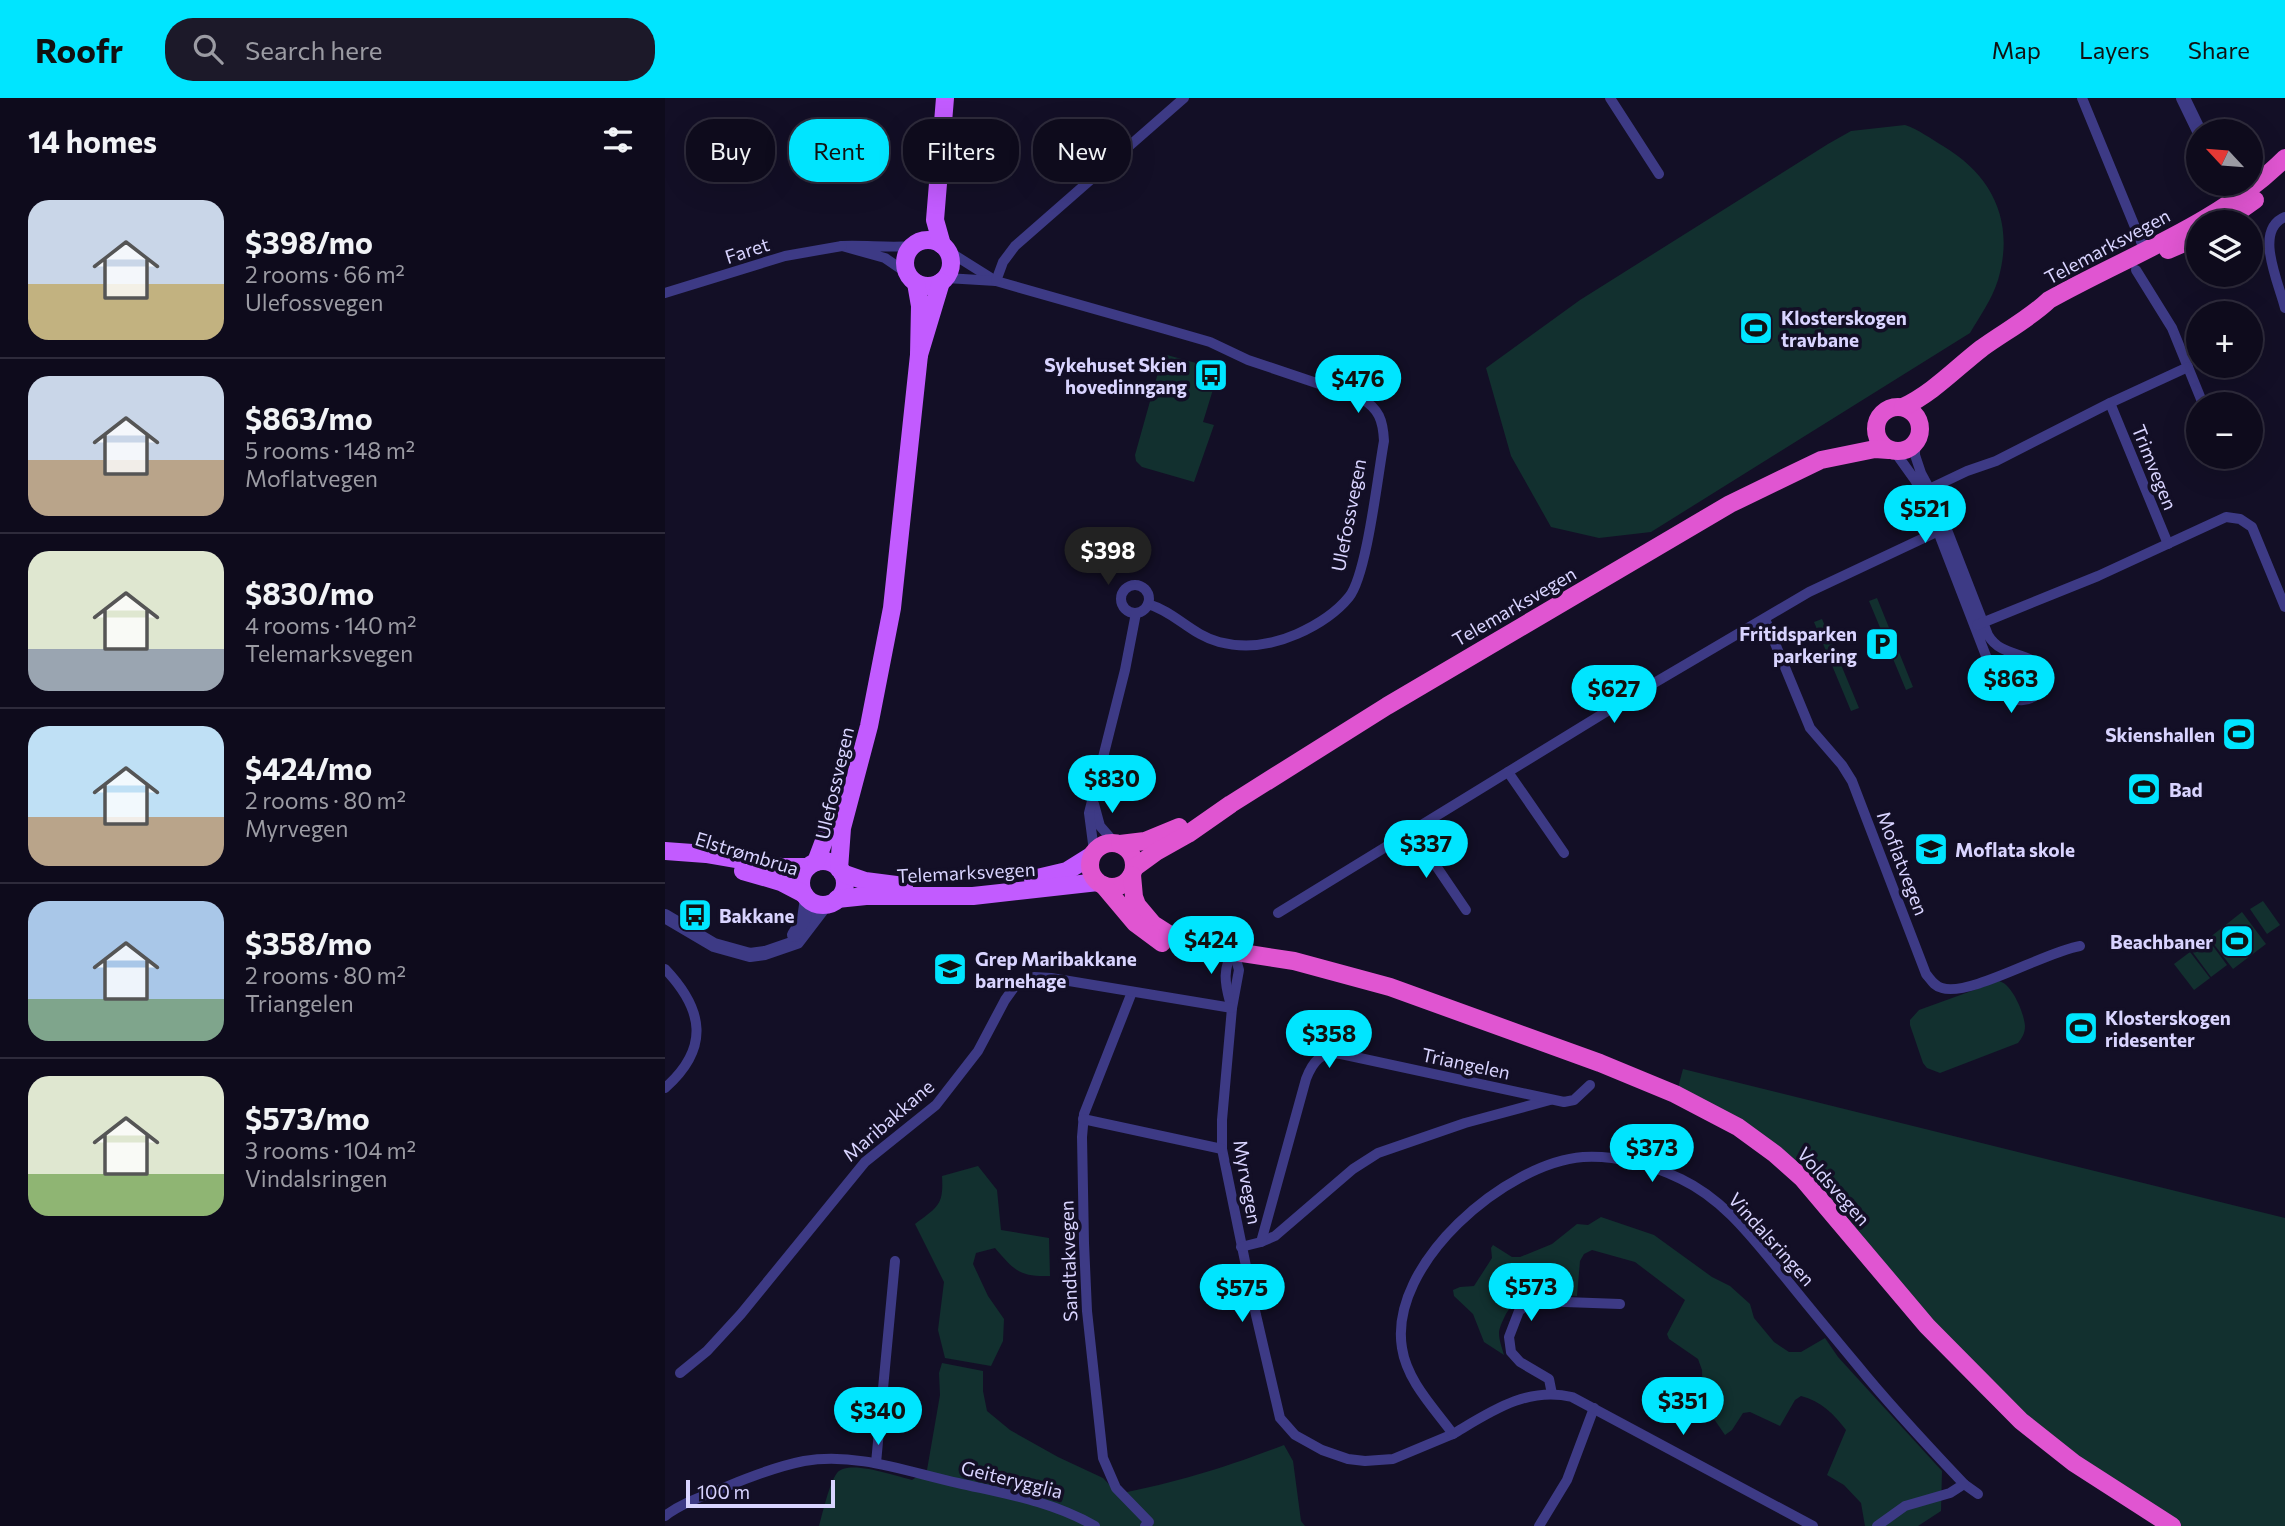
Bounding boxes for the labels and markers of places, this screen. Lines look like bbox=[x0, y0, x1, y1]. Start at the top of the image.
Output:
place label: Klosterskogen travbane bbox=[1781, 306, 1907, 351]
sports icon: Klosterskogen travbane bbox=[1737, 309, 1775, 347]
place label: Sykehuset Skien hovedinngang bbox=[1044, 353, 1188, 398]
bus stop icon: Sykehuset Skien hovedinngang bbox=[1192, 356, 1230, 394]
pin: $476 bbox=[1317, 356, 1399, 415]
pin: $521 bbox=[1884, 486, 1966, 545]
pin: $398 bbox=[1067, 528, 1149, 587]
place label: Fritidsparken parkering bbox=[1739, 622, 1858, 667]
parking icon: Fritidsparken parkering bbox=[1863, 625, 1901, 663]
pin: $863 bbox=[1970, 656, 2052, 715]
pin: $627 bbox=[1573, 666, 1655, 725]
sports icon: Skienshallen bbox=[2220, 715, 2258, 753]
place label: Skienshallen bbox=[2105, 723, 2215, 746]
pin: $830 bbox=[1071, 756, 1153, 815]
sports icon: Bad bbox=[2125, 770, 2163, 808]
place label: Bad bbox=[2169, 778, 2203, 801]
pin: $337 bbox=[1385, 820, 1467, 880]
school or university icon: Moflata skole bbox=[1912, 830, 1950, 868]
place label: Moflata skole bbox=[1955, 838, 2075, 861]
bus stop icon: Bakkane bbox=[676, 896, 714, 934]
place label: Bakkane bbox=[719, 904, 794, 927]
pin: $424 bbox=[1170, 916, 1252, 976]
sports icon: Beachbaner bbox=[2218, 922, 2256, 960]
place label: Beachbaner bbox=[2110, 930, 2213, 953]
place label: Grep Maribakkane barnehage bbox=[975, 947, 1137, 992]
school or university icon: Grep Maribakkane barnehage bbox=[931, 950, 969, 988]
place label: Klosterskogen ridesenter bbox=[2105, 1006, 2231, 1051]
sports icon: Klosterskogen ridesenter bbox=[2062, 1009, 2100, 1047]
pin: $358 bbox=[1288, 1010, 1370, 1070]
pin: $373 bbox=[1611, 1124, 1693, 1184]
pin: $575 bbox=[1201, 1264, 1283, 1324]
pin: $573 bbox=[1490, 1264, 1572, 1323]
pin: $351 bbox=[1642, 1378, 1724, 1437]
pin: $340 bbox=[837, 1388, 919, 1447]

